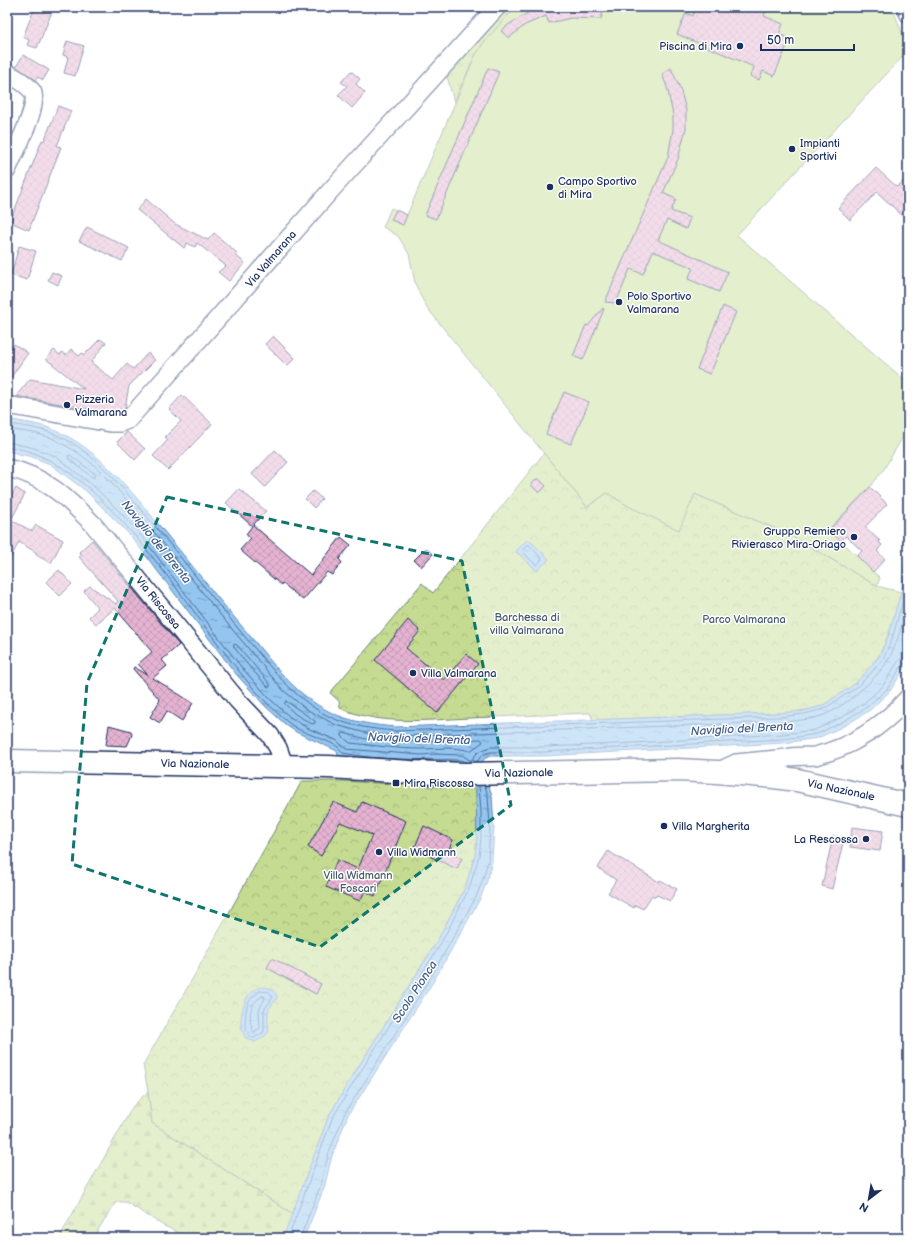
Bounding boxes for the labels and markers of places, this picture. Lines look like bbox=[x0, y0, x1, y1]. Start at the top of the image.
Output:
place label: Piscina di Mira bbox=[659, 40, 732, 53]
marker: Piscina di Mira bbox=[735, 41, 745, 51]
place label: Impianti Sportivi bbox=[800, 137, 840, 163]
marker: Impianti Sportivi bbox=[787, 144, 797, 154]
place label: Campo Sportivo di Mira bbox=[558, 175, 637, 201]
marker: Campo Sportivo di Mira bbox=[545, 182, 555, 192]
place label: Polo Sportivo Valmarana bbox=[627, 290, 691, 316]
marker: Polo Sportivo Valmarana bbox=[614, 297, 624, 307]
place label: Pizzeria Valmarana bbox=[75, 393, 127, 419]
marker: Pizzeria Valmarana bbox=[62, 400, 72, 410]
place label: Gruppo Remiero Rivierasco Mira-Oriago bbox=[731, 525, 846, 551]
marker: Gruppo Remiero Rivierasco Mira-Oriago bbox=[849, 532, 859, 542]
place label: Villa Valmarana bbox=[421, 667, 496, 680]
marker: Villa Valmarana bbox=[408, 668, 418, 678]
place label: Mira Riscossa bbox=[404, 777, 474, 790]
marker: Mira Riscossa bbox=[391, 778, 401, 788]
place label: Villa Margherita bbox=[672, 820, 750, 833]
marker: Villa Margherita bbox=[659, 821, 669, 831]
place label: La Rescossa bbox=[794, 833, 858, 846]
marker: La Rescossa bbox=[861, 834, 871, 844]
place label: Villa Widmann bbox=[387, 846, 456, 859]
marker: Villa Widmann bbox=[374, 847, 384, 857]

